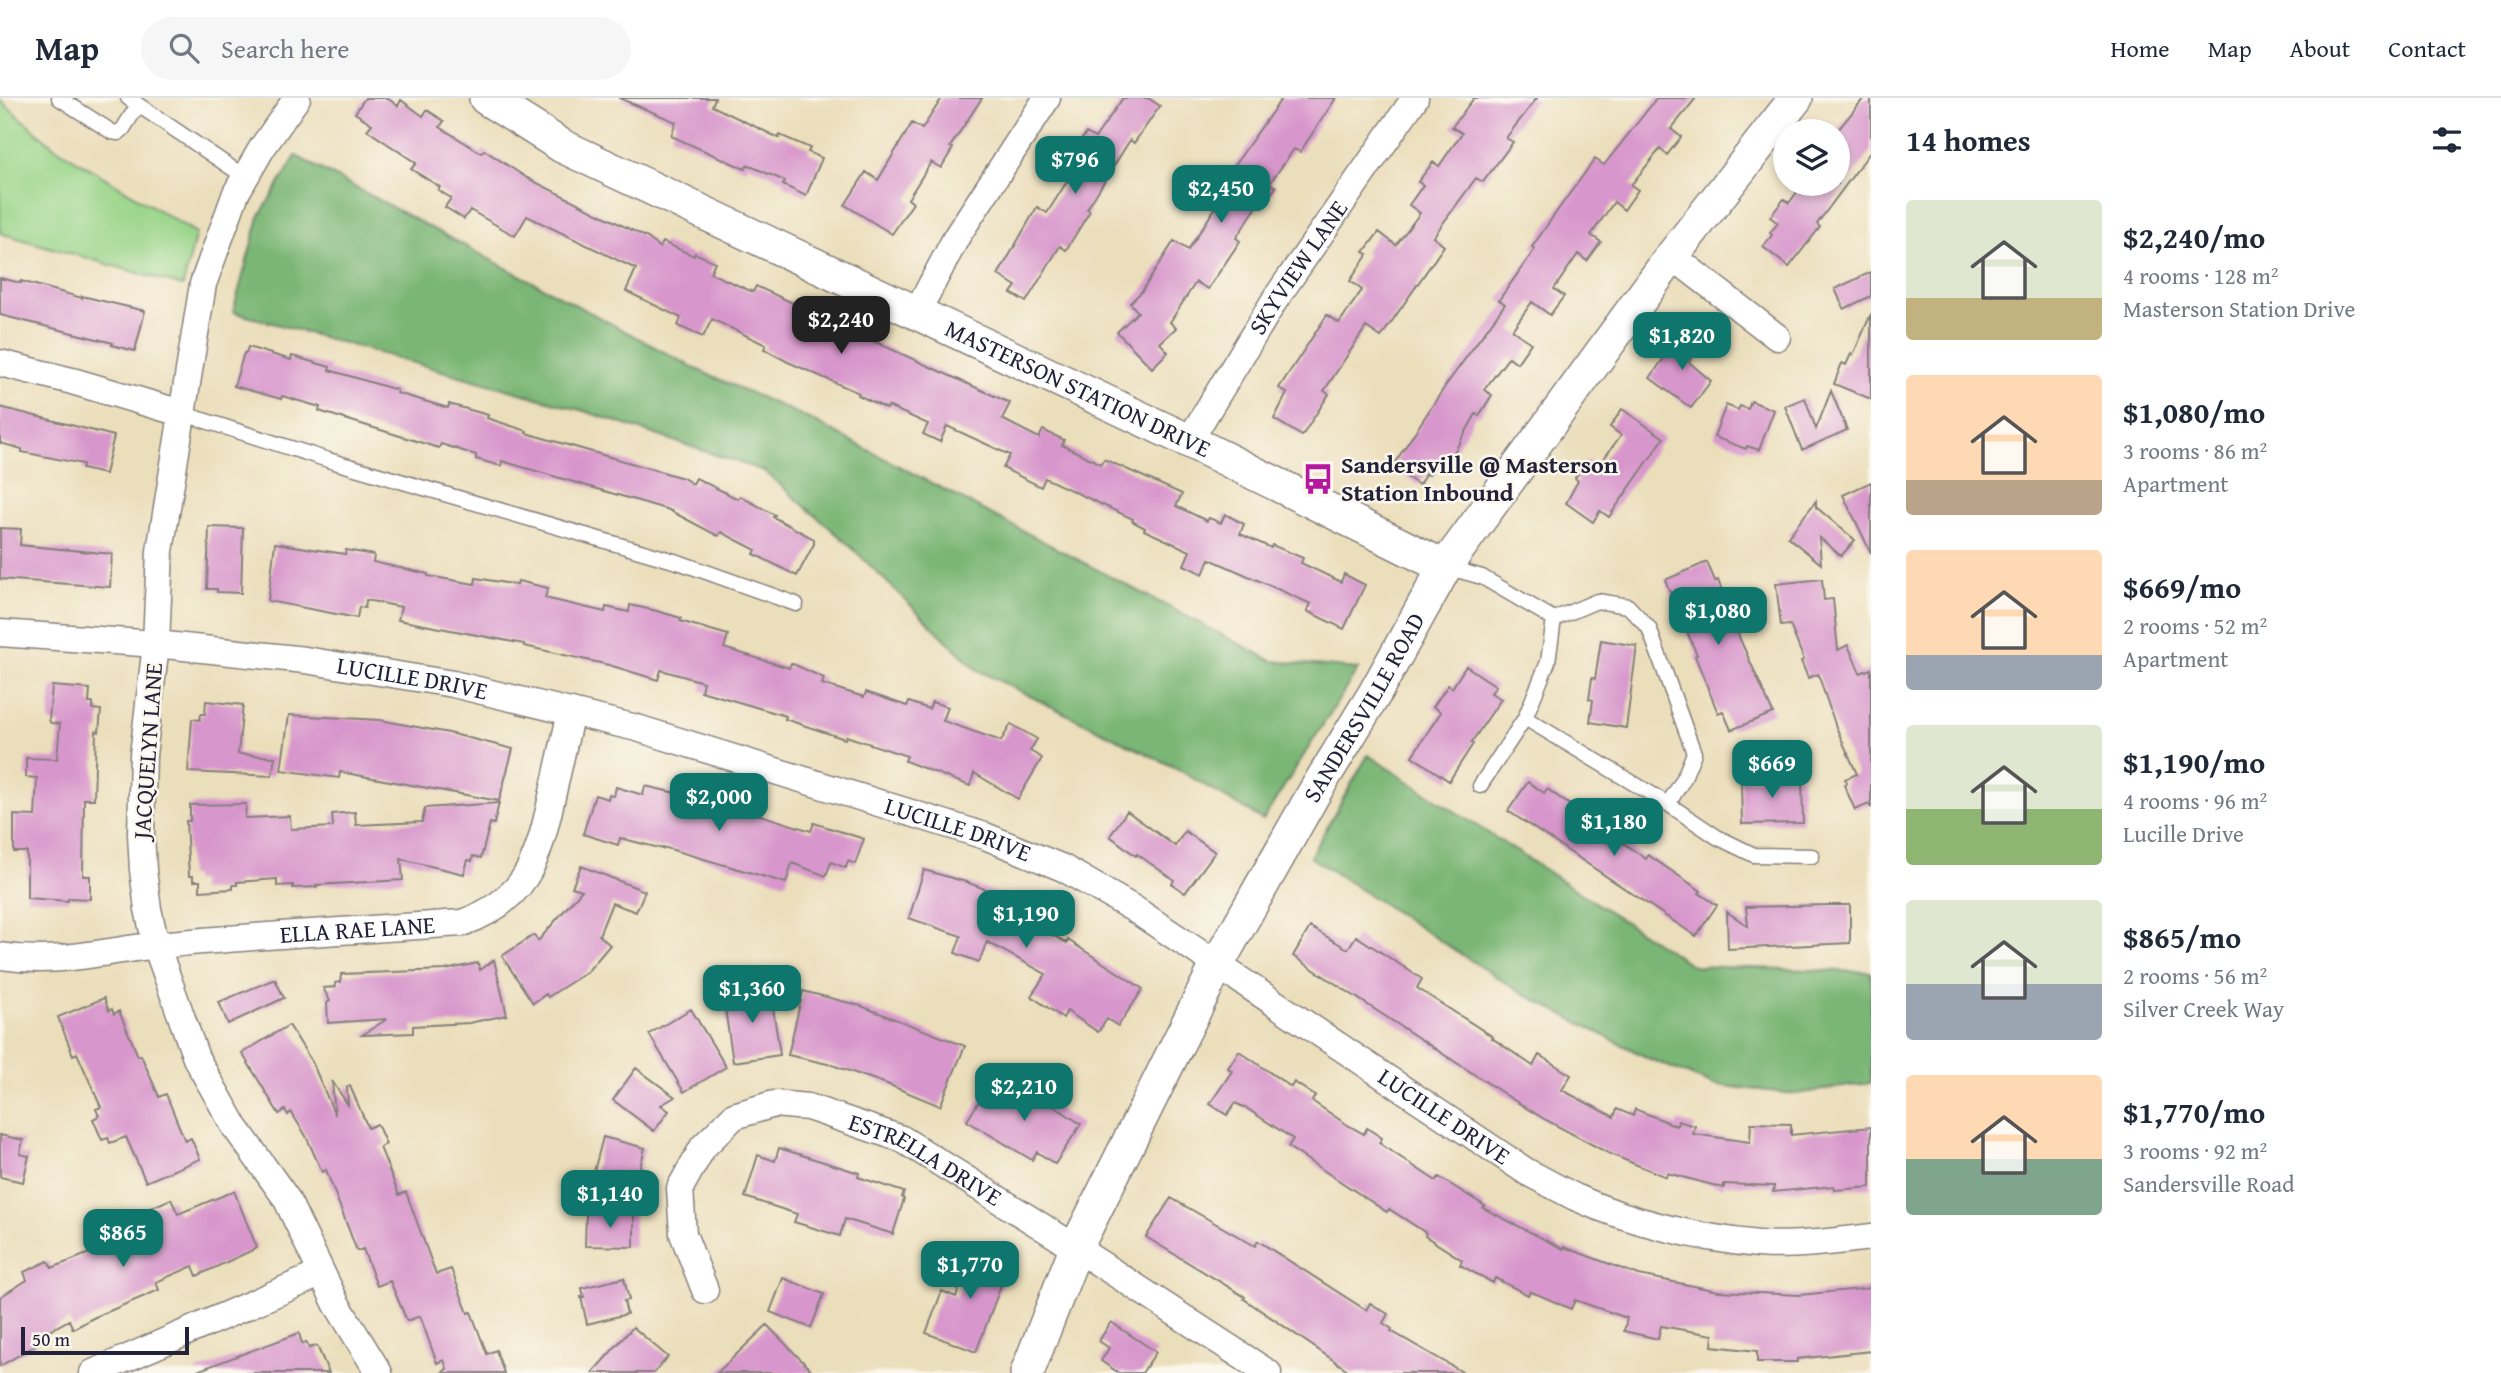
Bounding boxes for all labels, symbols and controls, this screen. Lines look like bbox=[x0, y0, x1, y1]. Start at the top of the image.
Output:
search box bbox=[141, 17, 631, 80]
text: Map bbox=[35, 24, 99, 72]
icon: search bbox=[165, 29, 203, 67]
text: Search here bbox=[221, 29, 349, 68]
text: Home bbox=[2111, 31, 2170, 66]
text: Map bbox=[2208, 31, 2252, 66]
text: About bbox=[2290, 31, 2350, 66]
text: Contact bbox=[2388, 31, 2466, 66]
text: 14 homes bbox=[1906, 118, 2031, 162]
map controls bbox=[1773, 119, 1850, 196]
button: layers bbox=[1773, 119, 1850, 196]
icon: filters bbox=[2428, 121, 2466, 159]
pin: $796 bbox=[1034, 136, 1116, 196]
text: $796 bbox=[1051, 142, 1099, 175]
pin: $2,450 bbox=[1164, 166, 1278, 225]
text: $2,450 bbox=[1188, 171, 1254, 204]
street label: SKYVIEW LANE bbox=[1240, 193, 1356, 341]
text: $2,240/mo bbox=[2123, 215, 2265, 259]
icon: home bbox=[1962, 228, 2046, 312]
text: 4 rooms · 128 m² bbox=[2123, 259, 2278, 292]
text: Masterson Station Drive bbox=[2123, 292, 2355, 325]
pin: $2,240 bbox=[784, 296, 898, 356]
text: $2,240 bbox=[808, 302, 874, 335]
street label: MASTERSON STATION DRIVE bbox=[939, 311, 1217, 466]
pin: $1,820 bbox=[1625, 313, 1739, 372]
text: $1,820 bbox=[1649, 318, 1715, 351]
text: $1,080/mo bbox=[2123, 390, 2265, 434]
icon: home bbox=[1962, 403, 2046, 487]
text: 3 rooms · 86 m² bbox=[2123, 434, 2267, 467]
place label: Sandersville @ Masterson Station Inbound bbox=[1341, 447, 1618, 510]
bus stop icon: Sandersville @ Masterson Station Inbound bbox=[1301, 462, 1335, 496]
text: Apartment bbox=[2123, 467, 2228, 500]
text: $669/mo bbox=[2123, 565, 2241, 609]
icon: home bbox=[1962, 578, 2046, 662]
pin: $1,080 bbox=[1661, 588, 1775, 647]
text: $1,080 bbox=[1685, 593, 1751, 626]
street label: SANDERSVILLE ROAD bbox=[1294, 606, 1433, 809]
text: 2 rooms · 52 m² bbox=[2123, 609, 2267, 642]
text: Apartment bbox=[2123, 642, 2228, 675]
street label: LUCILLE DRIVE bbox=[334, 647, 491, 709]
street label: JACQUELYN LANE bbox=[124, 662, 171, 843]
pin: $669 bbox=[1731, 740, 1813, 800]
text: $1,190/mo bbox=[2123, 740, 2265, 784]
text: $669 bbox=[1748, 746, 1796, 779]
icon: home bbox=[1962, 753, 2046, 837]
pin: $2,000 bbox=[662, 774, 776, 833]
text: $2,000 bbox=[686, 779, 752, 812]
text: 4 rooms · 96 m² bbox=[2123, 784, 2267, 817]
street label: LUCILLE DRIVE bbox=[881, 788, 1037, 870]
pin: $1,180 bbox=[1557, 798, 1671, 858]
text: $1,180 bbox=[1581, 804, 1647, 837]
text: Lucille Drive bbox=[2123, 817, 2244, 850]
pin: $1,190 bbox=[969, 890, 1083, 950]
text: $1,190 bbox=[993, 896, 1059, 929]
street label: ELLA RAE LANE bbox=[279, 907, 436, 952]
text: $865/mo bbox=[2123, 915, 2241, 959]
icon: home bbox=[1962, 928, 2046, 1012]
text: 2 rooms · 56 m² bbox=[2123, 959, 2267, 992]
pin: $1,360 bbox=[695, 965, 809, 1025]
text: $1,360 bbox=[719, 971, 785, 1004]
text: Silver Creek Way bbox=[2123, 992, 2284, 1025]
street label: LUCILLE DRIVE bbox=[1371, 1059, 1517, 1173]
pin: $2,210 bbox=[967, 1063, 1081, 1123]
text: $2,210 bbox=[991, 1069, 1057, 1102]
text: $1,770/mo bbox=[2123, 1090, 2265, 1134]
icon: home bbox=[1962, 1103, 2046, 1187]
street label: ESTRELLA DRIVE bbox=[844, 1104, 1009, 1214]
text: 3 rooms · 92 m² bbox=[2123, 1134, 2267, 1167]
text: Sandersville Road bbox=[2123, 1167, 2295, 1200]
pin: $1,140 bbox=[553, 1170, 667, 1230]
text: $1,140 bbox=[577, 1176, 643, 1209]
pin: $865 bbox=[82, 1210, 164, 1269]
text: $865 bbox=[99, 1215, 147, 1248]
pin: $1,770 bbox=[913, 1242, 1027, 1301]
text: $1,770 bbox=[937, 1247, 1003, 1280]
scale bar bbox=[21, 1324, 189, 1356]
text: 50 m bbox=[32, 1325, 70, 1353]

